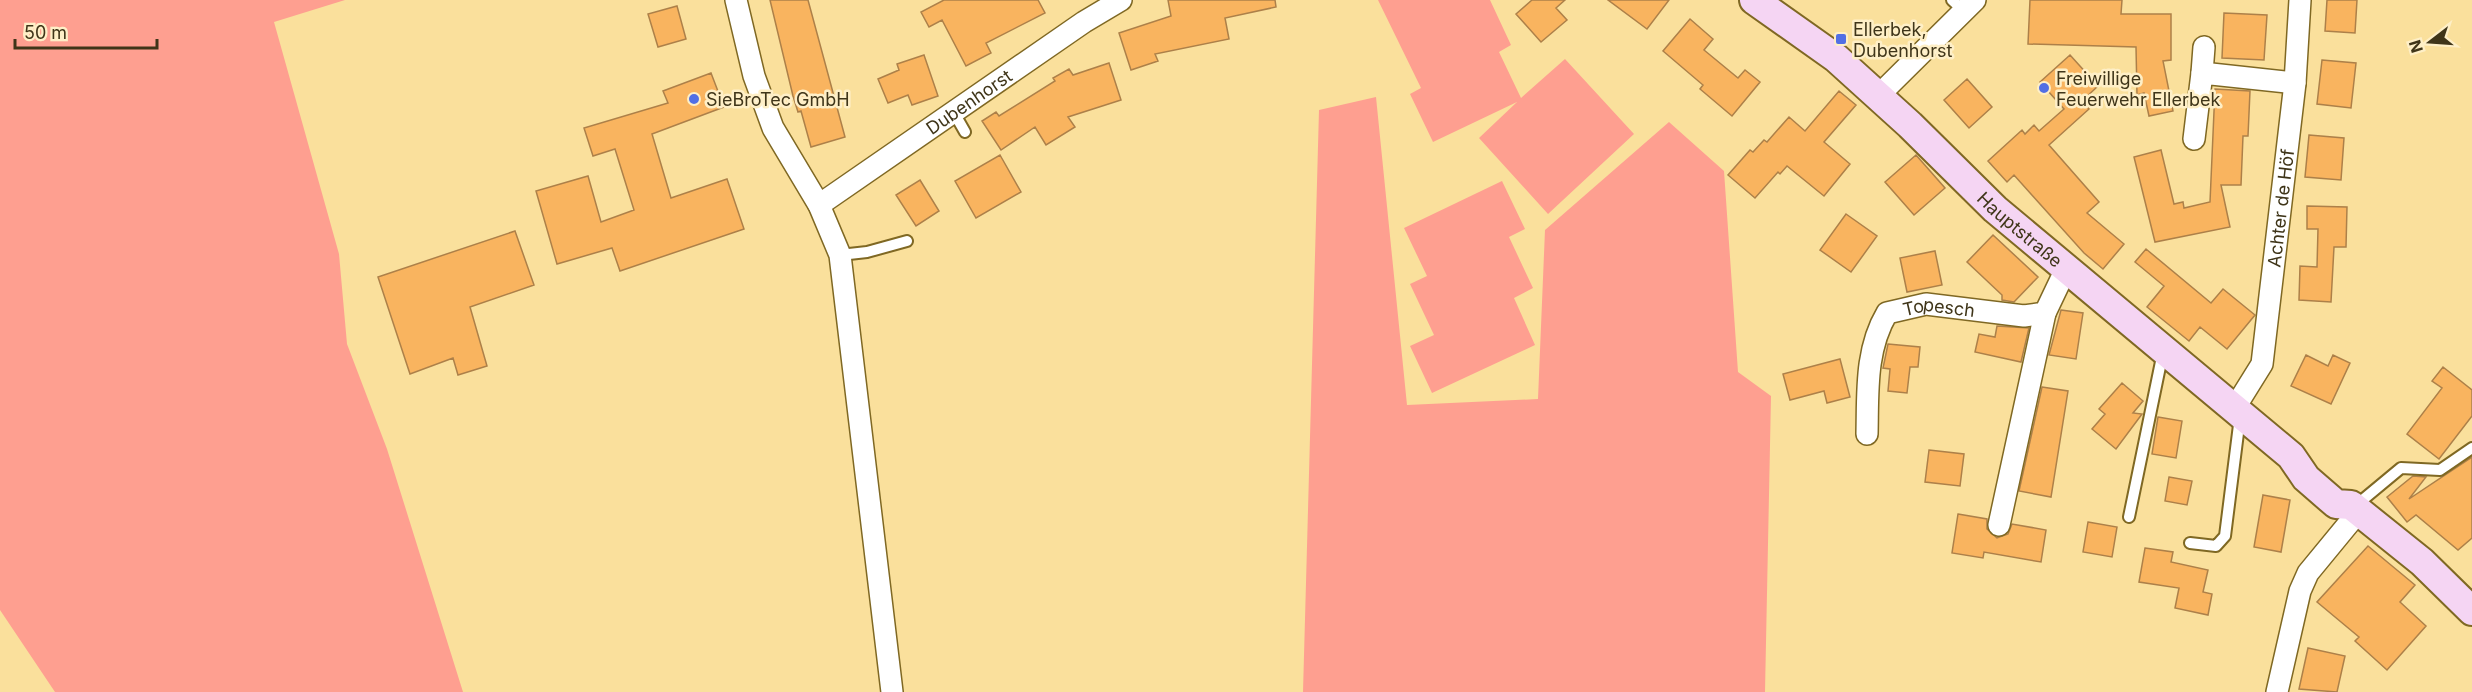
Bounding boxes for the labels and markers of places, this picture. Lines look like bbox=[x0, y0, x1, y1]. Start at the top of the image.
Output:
place label: Ellerbek, Dubenhorst bbox=[1853, 19, 1952, 61]
marker: Ellerbek, Dubenhorst bbox=[1834, 32, 1848, 46]
place label: Freiwillige Feuerwehr Ellerbek bbox=[2056, 68, 2220, 110]
marker: Freiwillige Feuerwehr Ellerbek bbox=[2037, 81, 2051, 95]
place label: SieBroTec GmbH bbox=[706, 89, 850, 110]
marker: SieBroTec GmbH bbox=[687, 92, 701, 106]

